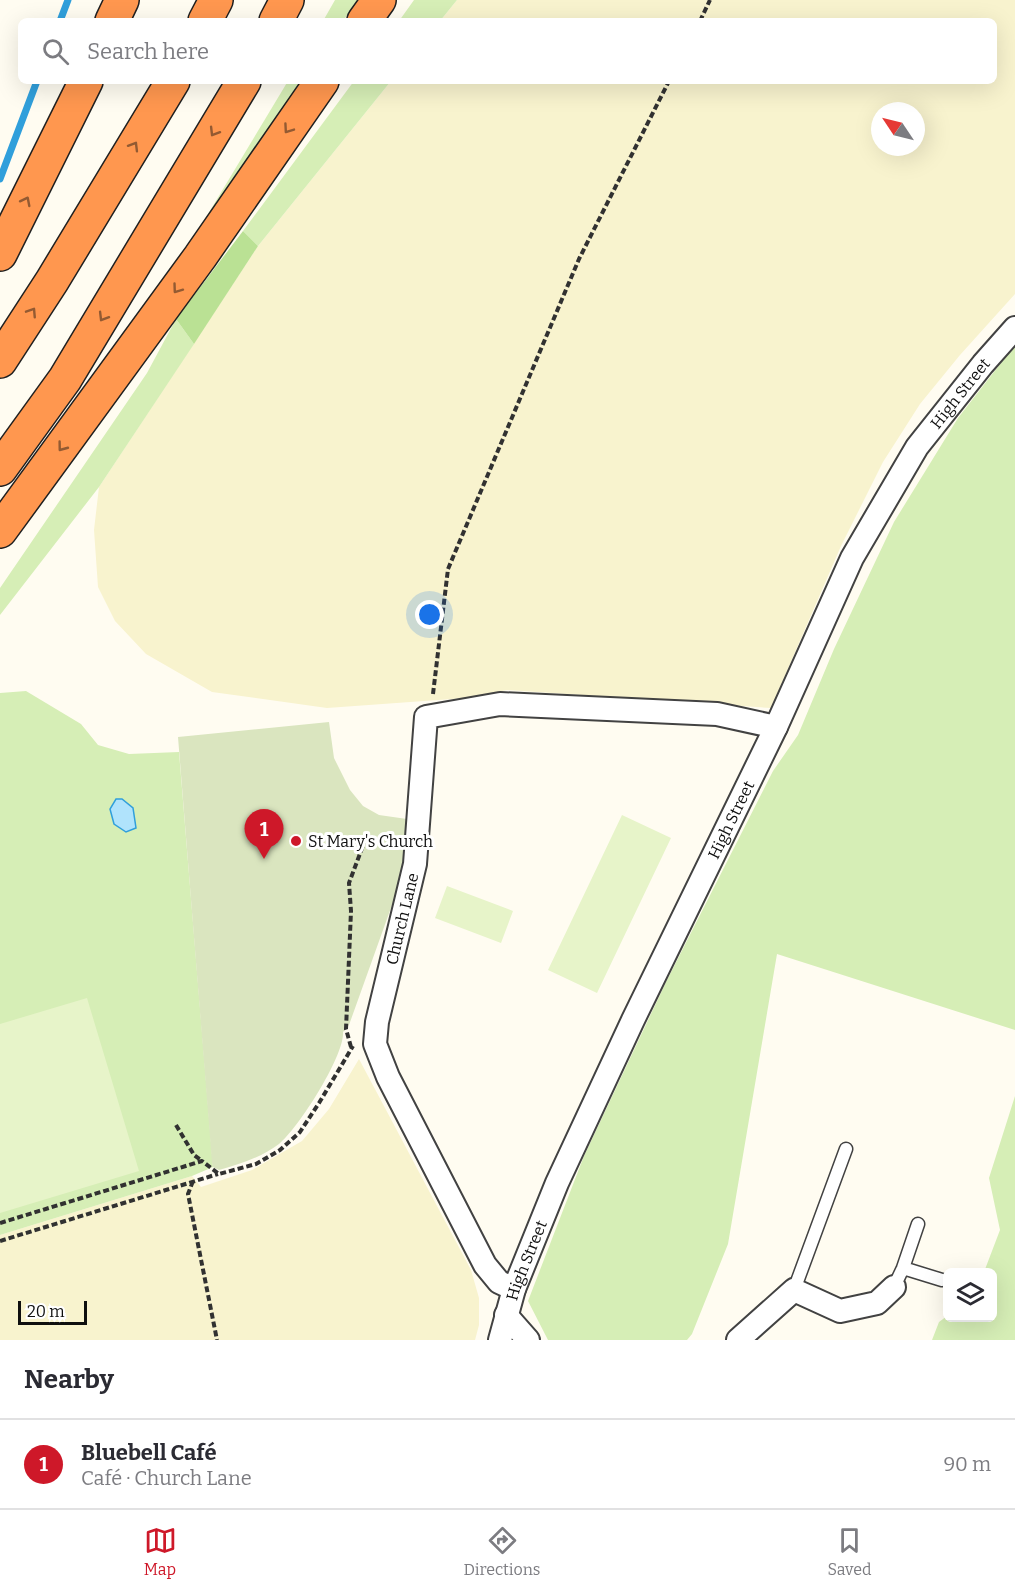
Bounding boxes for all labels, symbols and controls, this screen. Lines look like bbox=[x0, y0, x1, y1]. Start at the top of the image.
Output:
search box bbox=[18, 18, 997, 84]
icon: search bbox=[39, 35, 72, 68]
text: Search here bbox=[87, 38, 209, 65]
north arrow bbox=[871, 102, 925, 156]
one-way arrow bbox=[284, 122, 295, 133]
one-way arrow bbox=[210, 126, 222, 136]
one-way arrow bbox=[126, 142, 138, 152]
one-way arrow bbox=[19, 197, 31, 208]
one-way arrow bbox=[173, 282, 184, 293]
one-way arrow bbox=[25, 308, 36, 319]
one-way arrow bbox=[99, 311, 111, 321]
street label: High Street bbox=[926, 354, 994, 432]
one-way arrow bbox=[59, 440, 70, 451]
your location bbox=[415, 600, 444, 629]
street label: High Street bbox=[704, 777, 758, 862]
pin: 1 bbox=[244, 810, 284, 859]
place label: St Mary's Church bbox=[308, 832, 433, 851]
marker: St Mary's Church bbox=[289, 834, 303, 848]
street label: Church Lane bbox=[382, 871, 422, 966]
street label: High Street bbox=[502, 1217, 550, 1302]
map controls bbox=[943, 1268, 997, 1322]
button: layers bbox=[943, 1268, 997, 1322]
scale bar bbox=[18, 1298, 87, 1326]
text: 20 m bbox=[27, 1302, 64, 1321]
text: Nearby bbox=[24, 1364, 114, 1395]
text: Bluebell Café bbox=[81, 1439, 216, 1466]
text: 1 bbox=[39, 1452, 48, 1476]
text: 90 m bbox=[943, 1452, 991, 1476]
text: Café · Church Lane bbox=[81, 1466, 252, 1490]
tab: Map bbox=[144, 1524, 177, 1579]
tab: Directions bbox=[464, 1524, 541, 1579]
tab: Saved bbox=[828, 1524, 871, 1579]

